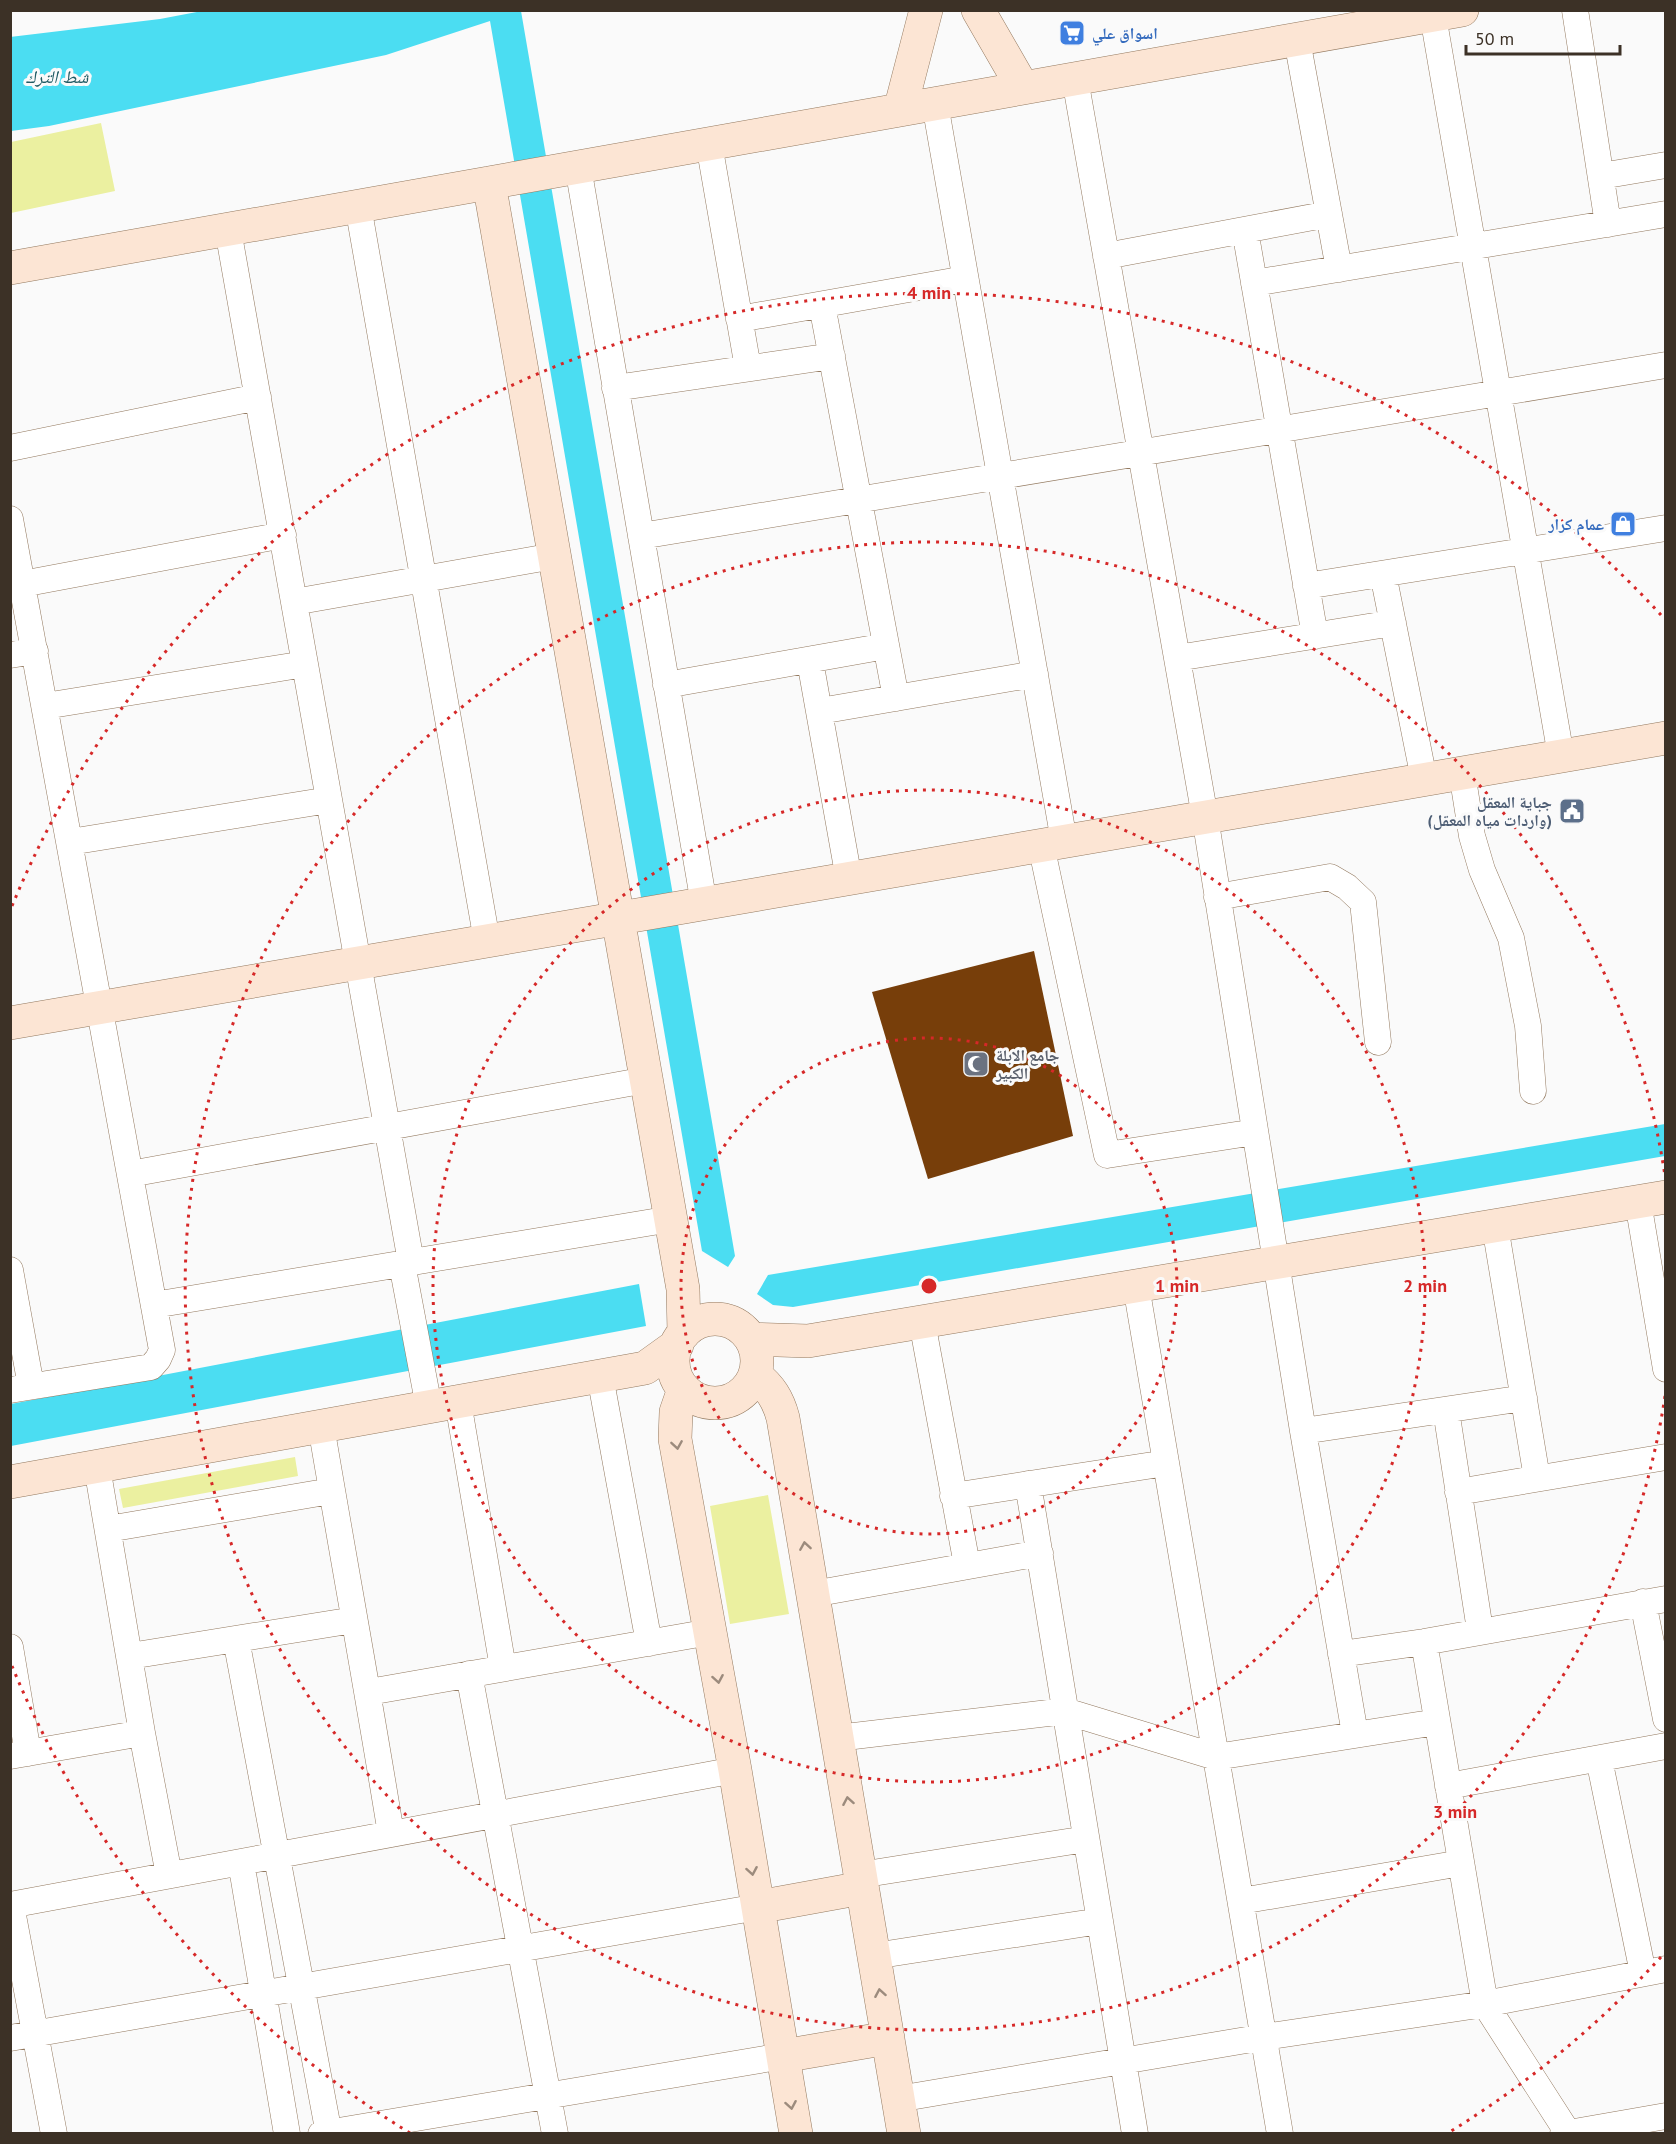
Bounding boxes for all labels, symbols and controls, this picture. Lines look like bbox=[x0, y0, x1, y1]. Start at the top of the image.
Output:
supermarket icon: اسواق علي bbox=[1057, 18, 1087, 48]
scale bar bbox=[1466, 18, 1620, 56]
place label: اسواق علي bbox=[1092, 23, 1158, 46]
text: 50 m bbox=[1475, 27, 1514, 50]
water label: شط الترك bbox=[26, 65, 90, 88]
text: 4 min bbox=[907, 281, 951, 304]
shop icon: عمام كرار bbox=[1608, 509, 1638, 539]
place label: عمام كرار bbox=[1547, 514, 1604, 536]
place label: جباية المعقل (واردات مياه المعقل) bbox=[1428, 792, 1552, 830]
public building icon: جباية المعقل (واردات مياه المعقل) bbox=[1557, 796, 1587, 826]
place label: جامع الابلة الكبير bbox=[995, 1045, 1059, 1083]
mosque icon: جامع الابلة الكبير bbox=[961, 1049, 991, 1079]
text: 1 min bbox=[1155, 1274, 1199, 1297]
text: 2 min bbox=[1403, 1274, 1447, 1297]
centre of rings bbox=[919, 1276, 939, 1296]
one-way arrow bbox=[670, 1440, 683, 1450]
one-way arrow bbox=[799, 1542, 811, 1551]
one-way arrow bbox=[712, 1674, 724, 1683]
one-way arrow bbox=[842, 1796, 854, 1805]
text: 3 min bbox=[1433, 1800, 1477, 1823]
one-way arrow bbox=[745, 1865, 758, 1875]
one-way arrow bbox=[874, 1988, 887, 1998]
one-way arrow bbox=[785, 2100, 797, 2109]

